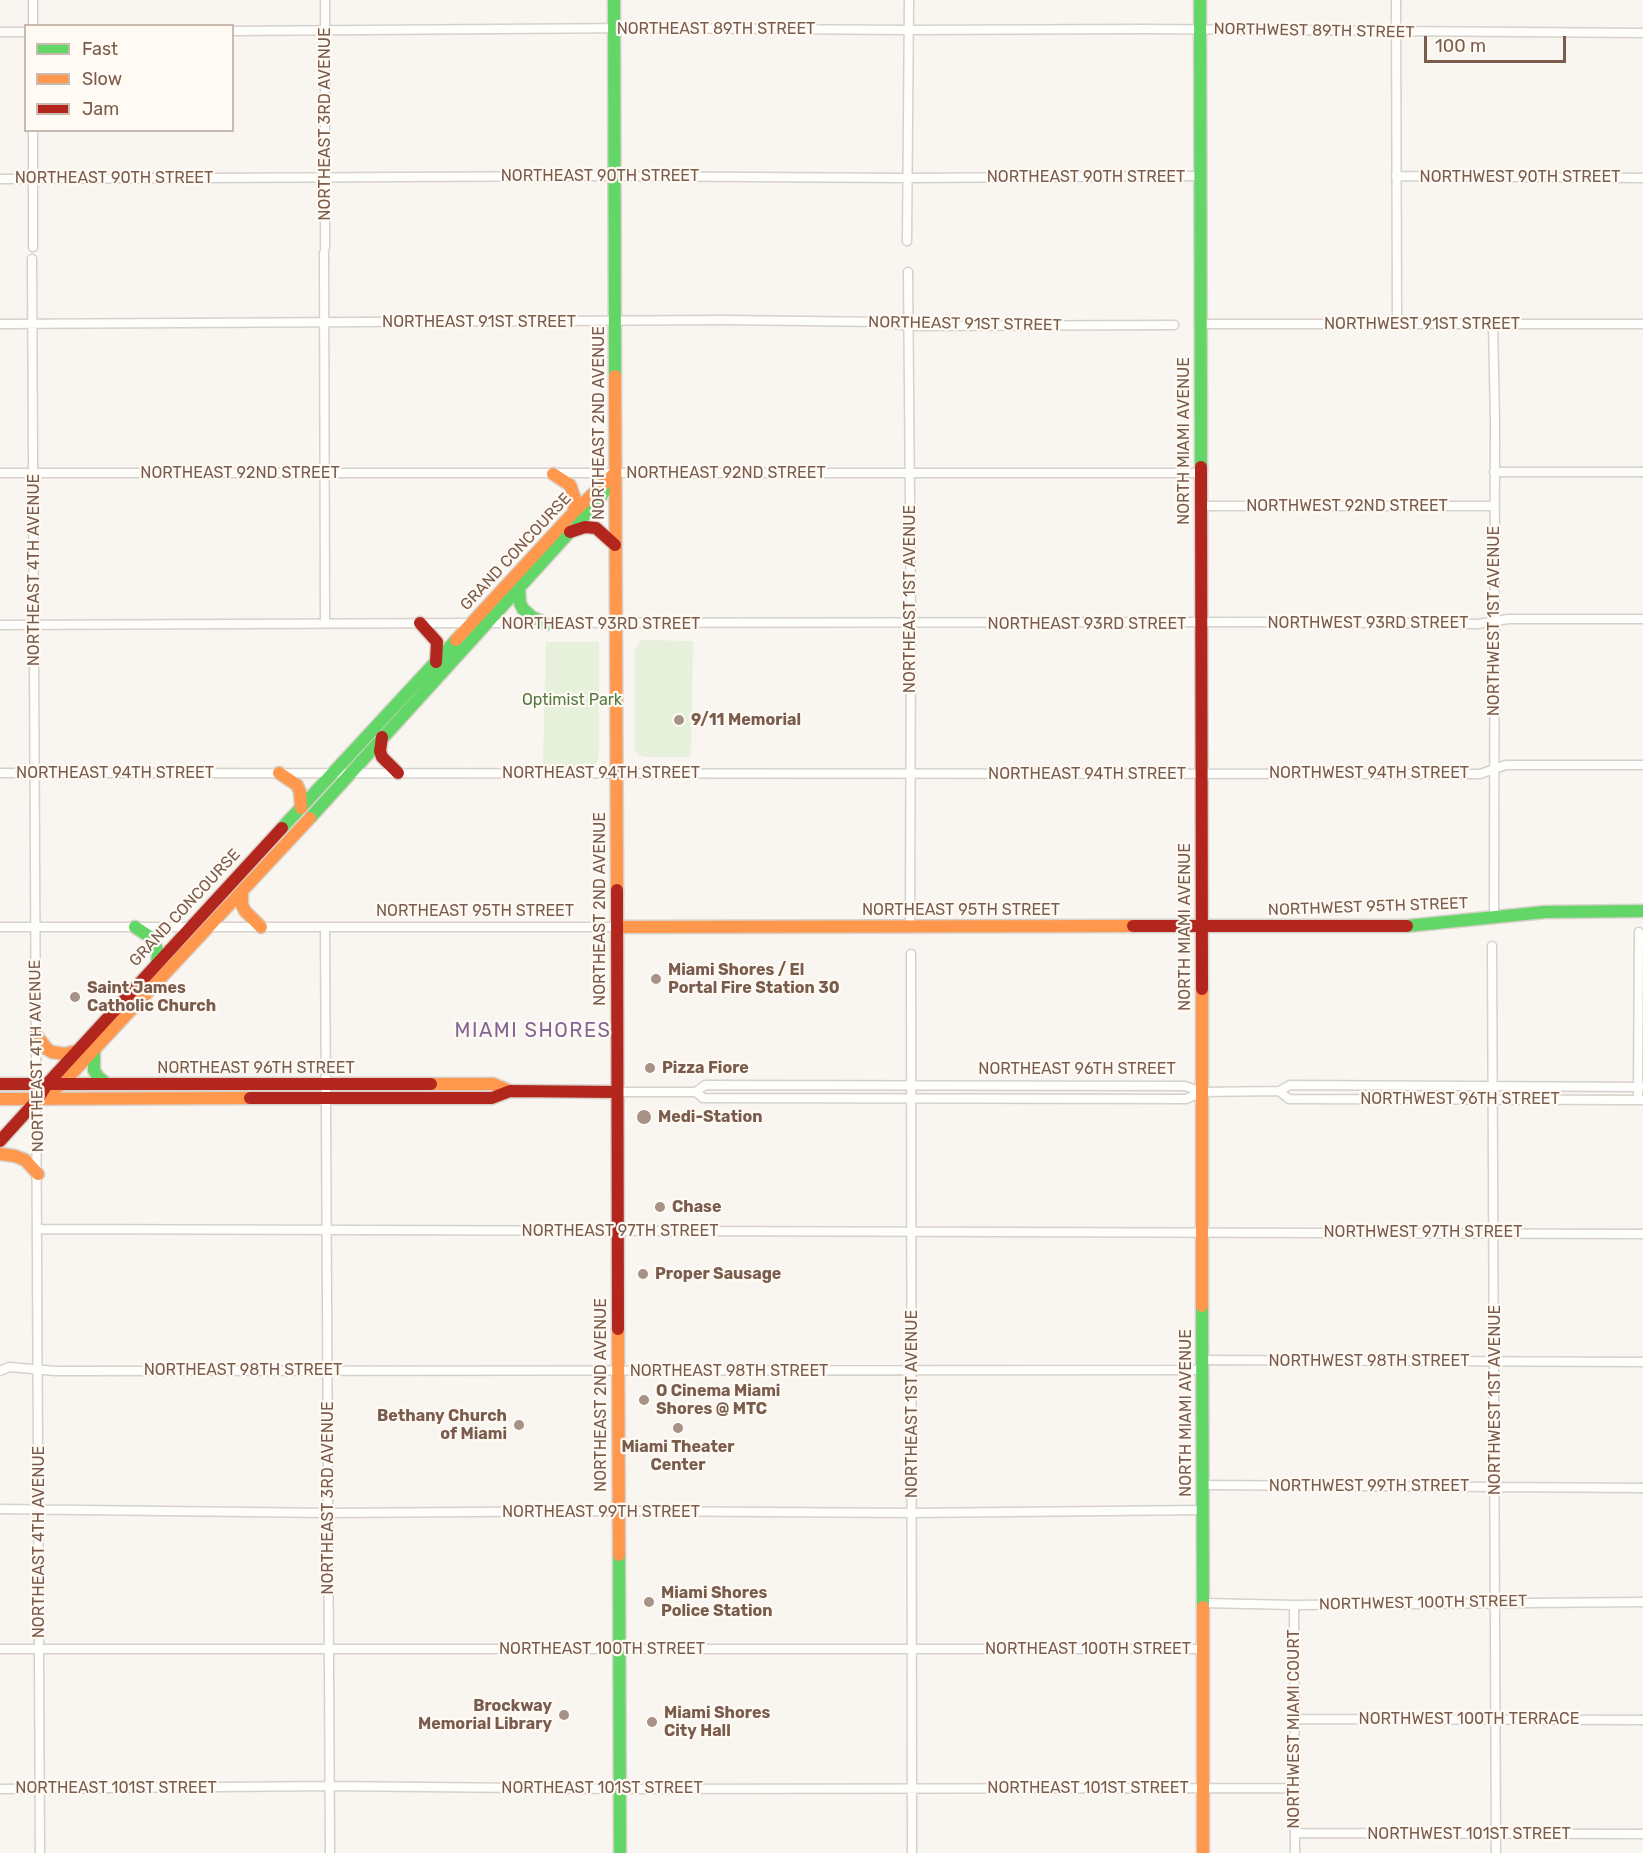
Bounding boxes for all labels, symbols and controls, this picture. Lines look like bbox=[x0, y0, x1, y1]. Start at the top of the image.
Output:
street label: NORTHEAST 89TH STREET bbox=[617, 19, 815, 39]
street label: NORTHWEST 89TH STREET bbox=[1213, 20, 1415, 42]
legend bbox=[24, 24, 234, 132]
scale bar bbox=[1427, 24, 1570, 62]
street label: NORTHEAST 3RD AVENUE bbox=[315, 27, 335, 221]
text: 100 m bbox=[1435, 35, 1486, 57]
text: Fast bbox=[82, 38, 118, 60]
text: Slow bbox=[82, 68, 122, 90]
text: Jam bbox=[82, 98, 119, 120]
street label: NORTHEAST 90TH STREET bbox=[501, 166, 699, 186]
street label: NORTHEAST 90TH STREET bbox=[987, 167, 1185, 187]
street label: NORTHWEST 90TH STREET bbox=[1420, 167, 1620, 187]
street label: NORTHEAST 90TH STREET bbox=[15, 168, 213, 188]
street label: NORTHEAST 91ST STREET bbox=[382, 312, 576, 332]
street label: NORTHEAST 91ST STREET bbox=[868, 313, 1062, 335]
street label: NORTHWEST 91ST STREET bbox=[1324, 314, 1520, 334]
street label: NORTHEAST 2ND AVENUE bbox=[589, 326, 609, 520]
street label: NORTH MIAMI AVENUE bbox=[1174, 357, 1194, 525]
street label: NORTHEAST 92ND STREET bbox=[140, 463, 340, 483]
street label: NORTHEAST 92ND STREET bbox=[626, 463, 826, 483]
street label: NORTHEAST 4TH AVENUE bbox=[24, 474, 44, 666]
street label: GRAND CONCOURSE bbox=[457, 489, 575, 615]
street label: NORTHWEST 92ND STREET bbox=[1246, 496, 1448, 516]
street label: NORTHEAST 1ST AVENUE bbox=[900, 505, 920, 693]
street label: NORTHWEST 1ST AVENUE bbox=[1484, 526, 1504, 716]
street label: NORTHWEST 93RD STREET bbox=[1267, 613, 1469, 633]
street label: NORTHEAST 93RD STREET bbox=[502, 614, 700, 634]
street label: NORTHEAST 93RD STREET bbox=[988, 614, 1186, 634]
park label: Optimist Park bbox=[522, 690, 622, 710]
place label: 9/11 Memorial bbox=[691, 710, 801, 730]
marker: 9/11 Memorial bbox=[672, 713, 686, 727]
street label: NORTHEAST 94TH STREET bbox=[16, 763, 214, 783]
street label: NORTHEAST 94TH STREET bbox=[502, 763, 700, 783]
street label: NORTHWEST 94TH STREET bbox=[1269, 763, 1469, 783]
street label: NORTHEAST 94TH STREET bbox=[988, 764, 1186, 784]
street label: NORTHEAST 2ND AVENUE bbox=[590, 812, 610, 1006]
street label: NORTH MIAMI AVENUE bbox=[1175, 843, 1195, 1011]
street label: GRAND CONCOURSE bbox=[126, 845, 244, 971]
street label: NORTHWEST 95TH STREET bbox=[1268, 894, 1468, 920]
street label: NORTHEAST 95TH STREET bbox=[862, 900, 1060, 920]
street label: NORTHEAST 95TH STREET bbox=[376, 901, 574, 921]
street label: NORTHEAST 4TH AVENUE bbox=[26, 960, 48, 1152]
place label: Miami Shores / El Portal Fire Station 30 bbox=[668, 960, 840, 998]
marker: Miami Shores / El Portal Fire Station 30 bbox=[649, 972, 663, 986]
place label: Saint James Catholic Church bbox=[87, 978, 216, 1016]
marker: Saint James Catholic Church bbox=[68, 990, 82, 1004]
district label: MIAMI SHORES bbox=[455, 1019, 611, 1043]
street label: NORTHEAST 96TH STREET bbox=[157, 1058, 355, 1078]
place label: Pizza Fiore bbox=[662, 1058, 749, 1078]
street label: NORTHEAST 96TH STREET bbox=[978, 1059, 1176, 1079]
marker: Pizza Fiore bbox=[643, 1061, 657, 1075]
street label: NORTHWEST 96TH STREET bbox=[1360, 1089, 1560, 1109]
place label: Medi-Station bbox=[658, 1107, 762, 1127]
marker: Medi-Station bbox=[635, 1108, 653, 1126]
place label: Chase bbox=[672, 1197, 721, 1217]
marker: Chase bbox=[653, 1200, 667, 1214]
street label: NORTHEAST 97TH STREET bbox=[522, 1221, 718, 1241]
street label: NORTHWEST 97TH STREET bbox=[1323, 1222, 1523, 1242]
place label: Proper Sausage bbox=[655, 1264, 781, 1284]
marker: Proper Sausage bbox=[636, 1267, 650, 1281]
street label: NORTHEAST 2ND AVENUE bbox=[591, 1298, 611, 1492]
street label: NORTHWEST 1ST AVENUE bbox=[1485, 1305, 1505, 1495]
street label: NORTHEAST 1ST AVENUE bbox=[902, 1310, 922, 1498]
street label: NORTH MIAMI AVENUE bbox=[1176, 1329, 1196, 1497]
street label: NORTHWEST 98TH STREET bbox=[1268, 1351, 1470, 1371]
street label: NORTHEAST 98TH STREET bbox=[144, 1360, 342, 1380]
street label: NORTHEAST 98TH STREET bbox=[630, 1361, 828, 1381]
place label: O Cinema Miami Shores @ MTC bbox=[656, 1381, 780, 1419]
marker: O Cinema Miami Shores @ MTC bbox=[637, 1393, 651, 1407]
street label: NORTHEAST 3RD AVENUE bbox=[318, 1401, 338, 1595]
place label: Bethany Church of Miami bbox=[377, 1406, 507, 1444]
marker: Bethany Church of Miami bbox=[512, 1418, 526, 1432]
marker: Miami Theater Center bbox=[671, 1421, 685, 1435]
place label: Miami Theater Center bbox=[621, 1437, 735, 1475]
street label: NORTHEAST 4TH AVENUE bbox=[29, 1446, 49, 1638]
street label: NORTHWEST 99TH STREET bbox=[1269, 1476, 1469, 1496]
street label: NORTHEAST 99TH STREET bbox=[502, 1502, 700, 1522]
place label: Miami Shores Police Station bbox=[661, 1583, 773, 1621]
street label: NORTHWEST 100TH STREET bbox=[1319, 1592, 1527, 1614]
marker: Miami Shores Police Station bbox=[642, 1595, 656, 1609]
street label: NORTHWEST MIAMI COURT bbox=[1284, 1629, 1304, 1829]
street label: NORTHEAST 100TH STREET bbox=[499, 1639, 705, 1659]
street label: NORTHEAST 100TH STREET bbox=[985, 1639, 1191, 1659]
place label: Brockway Memorial Library bbox=[418, 1696, 552, 1734]
place label: Miami Shores City Hall bbox=[664, 1703, 770, 1741]
marker: Brockway Memorial Library bbox=[557, 1708, 571, 1722]
street label: NORTHWEST 100TH TERRACE bbox=[1359, 1709, 1579, 1729]
marker: Miami Shores City Hall bbox=[645, 1715, 659, 1729]
street label: NORTHEAST 101ST STREET bbox=[15, 1778, 217, 1798]
street label: NORTHEAST 101ST STREET bbox=[501, 1778, 703, 1798]
street label: NORTHEAST 101ST STREET bbox=[987, 1778, 1189, 1798]
street label: NORTHWEST 101ST STREET bbox=[1367, 1824, 1571, 1844]

